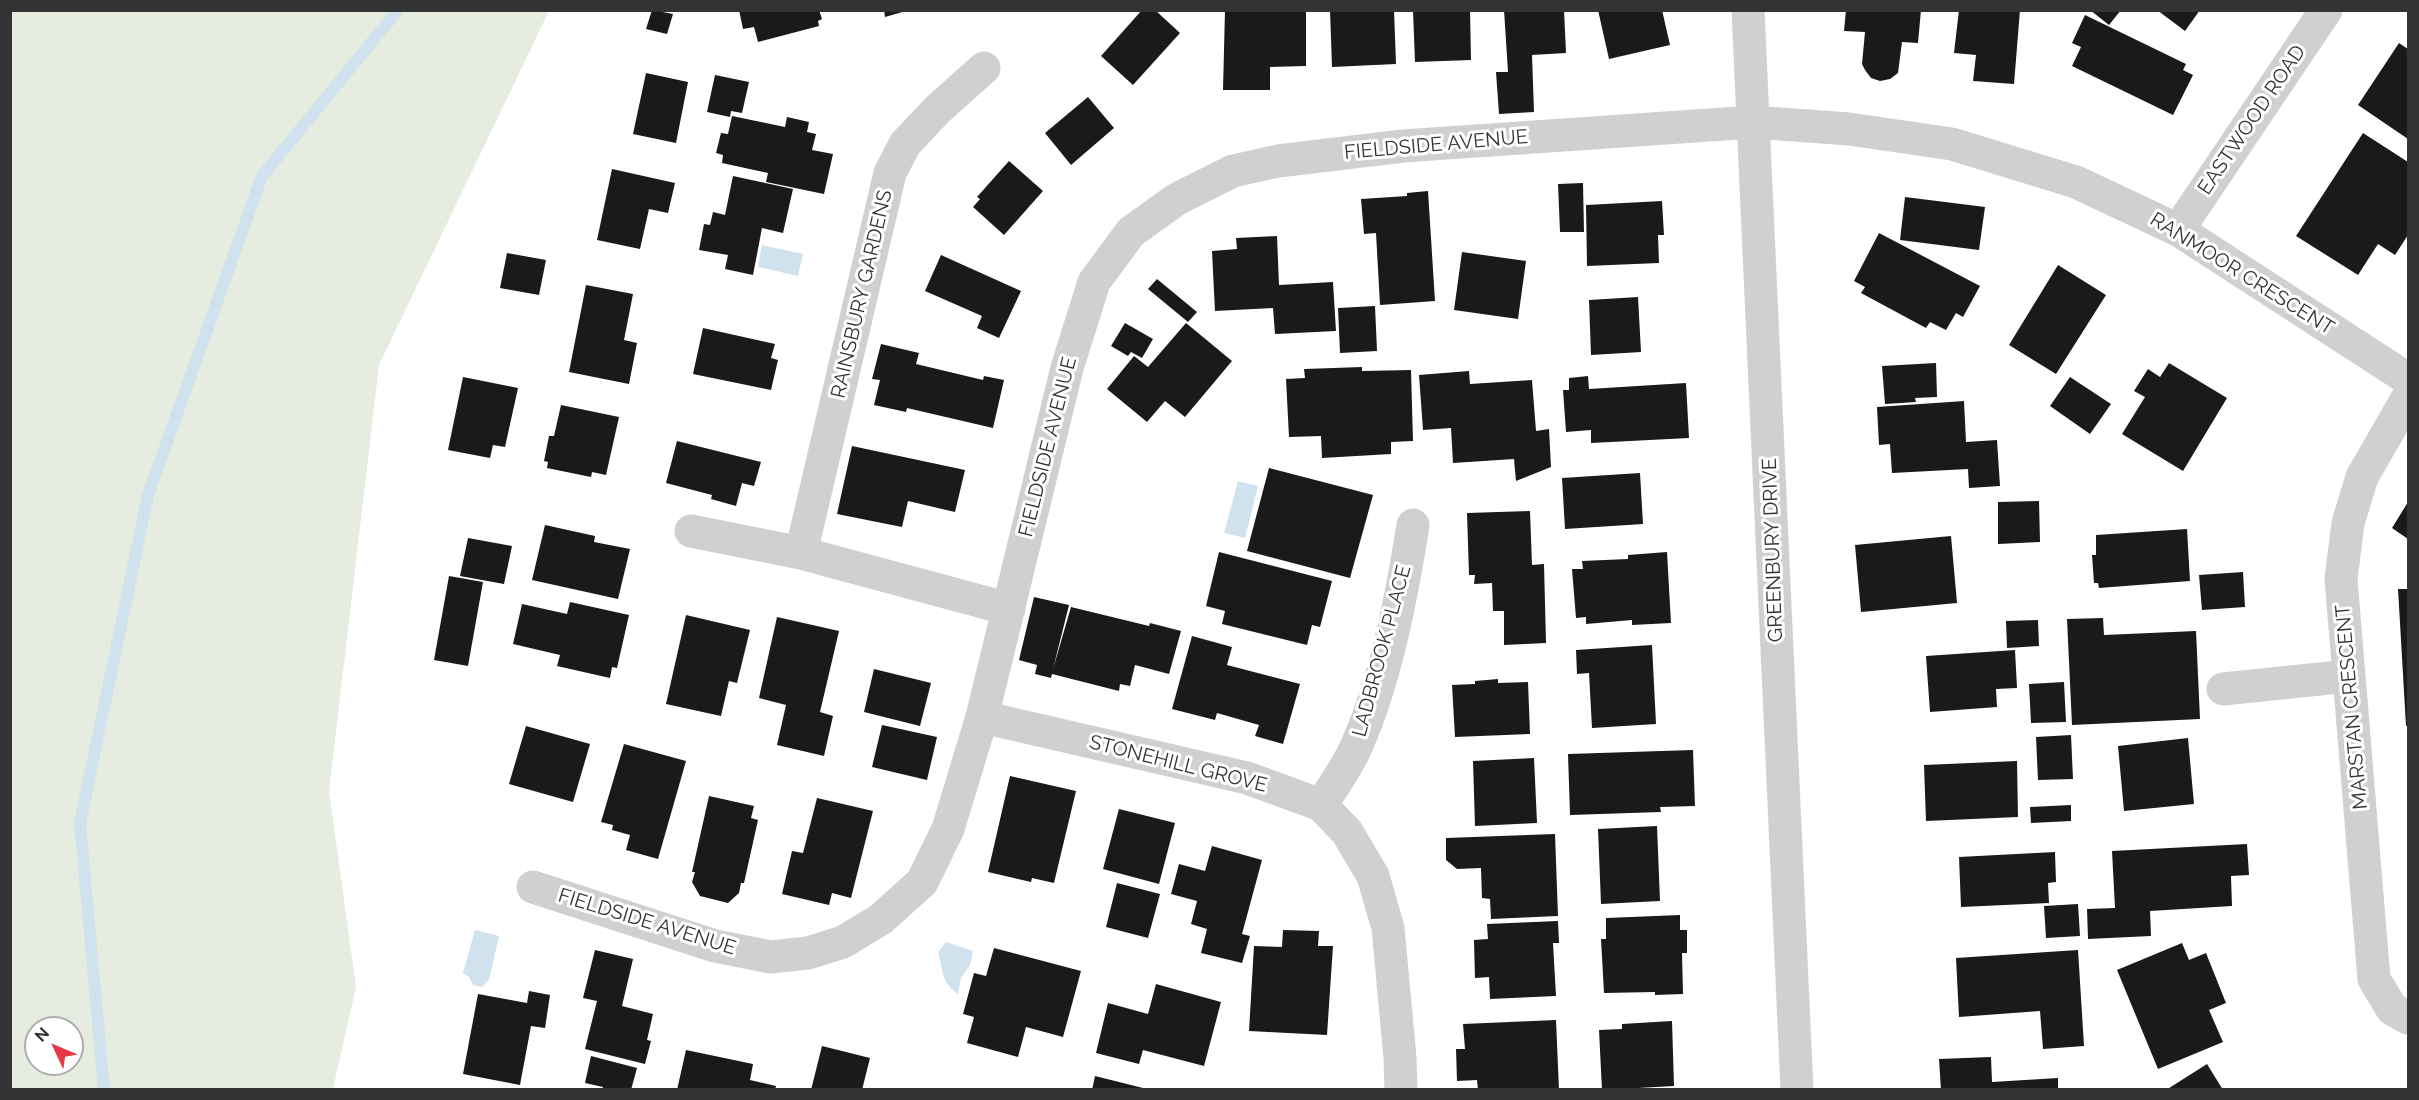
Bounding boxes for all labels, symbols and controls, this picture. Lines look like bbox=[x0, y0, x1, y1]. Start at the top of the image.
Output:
street label: EASTWOOD ROAD bbox=[2193, 41, 2311, 199]
street label: FIELDSIDE AVENUE bbox=[1343, 125, 1529, 165]
street label: RAINSBURY GARDENS bbox=[826, 188, 898, 400]
street label: RANMOOR CRESCENT bbox=[2146, 208, 2338, 340]
street label: FIELDSIDE AVENUE bbox=[1014, 355, 1082, 539]
street label: GREENBURY DRIVE bbox=[1758, 457, 1788, 643]
street label: LADBROOK PLACE bbox=[1348, 562, 1416, 740]
street label: MARSTAN CRESCENT bbox=[2331, 604, 2373, 810]
street label: STONEHILL GROVE bbox=[1087, 730, 1269, 798]
street label: FIELDSIDE AVENUE bbox=[555, 884, 739, 960]
north arrow bbox=[24, 1016, 84, 1076]
text: N bbox=[31, 1024, 53, 1046]

